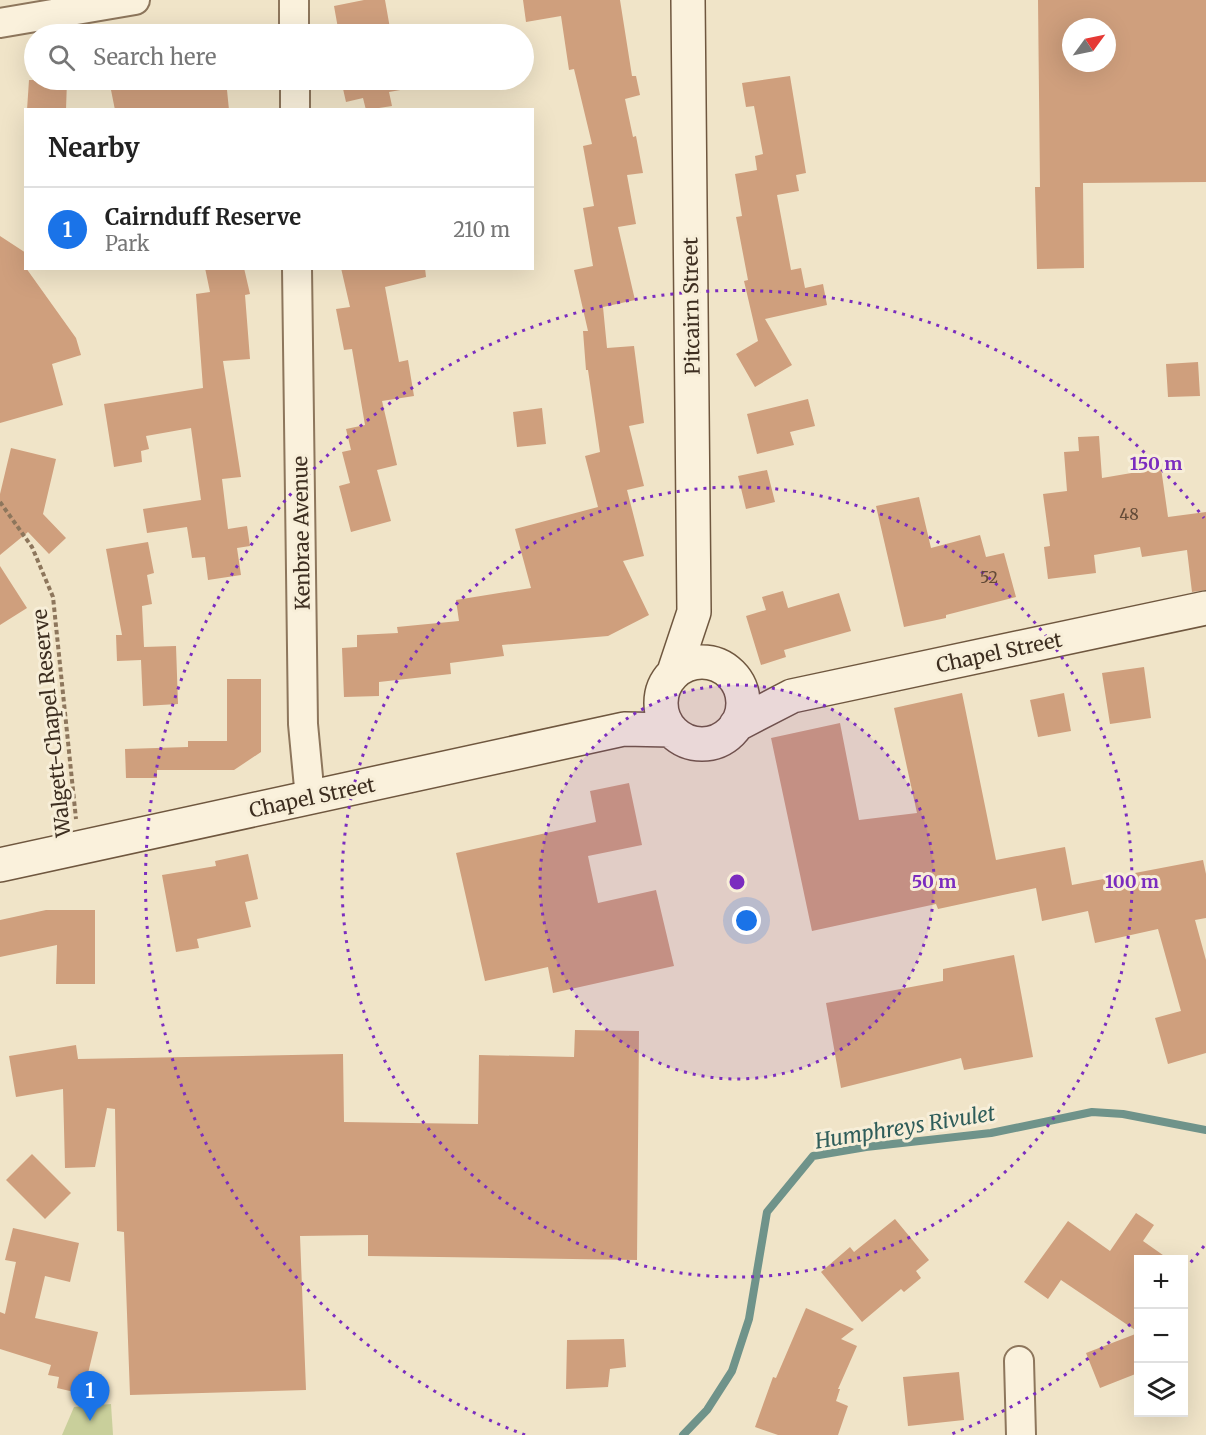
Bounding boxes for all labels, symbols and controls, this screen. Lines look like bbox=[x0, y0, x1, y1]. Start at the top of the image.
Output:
north arrow bbox=[1062, 18, 1116, 72]
search box bbox=[24, 24, 534, 90]
icon: search bbox=[45, 41, 78, 74]
text: Search here bbox=[93, 43, 216, 71]
text: Nearby bbox=[48, 131, 140, 164]
text: Cairnduff Reserve bbox=[105, 203, 301, 231]
text: 1 bbox=[63, 217, 72, 242]
text: 210 m bbox=[453, 217, 510, 242]
text: Park bbox=[105, 231, 149, 256]
street label: Pitcairn Street bbox=[677, 237, 705, 375]
text: 150 m bbox=[1130, 452, 1182, 475]
street label: Kenbrae Avenue bbox=[287, 456, 315, 610]
house number: 48 bbox=[1119, 504, 1139, 524]
house number: 52 bbox=[980, 567, 998, 587]
street label: Walgett-Chapel Reserve bbox=[27, 608, 76, 839]
street label: Chapel Street bbox=[934, 626, 1064, 678]
street label: Chapel Street bbox=[247, 771, 377, 823]
text: 50 m bbox=[912, 870, 956, 893]
text: 100 m bbox=[1105, 870, 1159, 893]
centre of rings bbox=[727, 872, 747, 892]
your location bbox=[732, 906, 761, 935]
water label: Humphreys Rivulet bbox=[812, 1099, 998, 1155]
map controls bbox=[1134, 1255, 1188, 1417]
button: + bbox=[1134, 1255, 1188, 1309]
button: − bbox=[1134, 1309, 1188, 1363]
button: layers bbox=[1134, 1363, 1188, 1417]
pin: 1 bbox=[70, 1372, 110, 1421]

